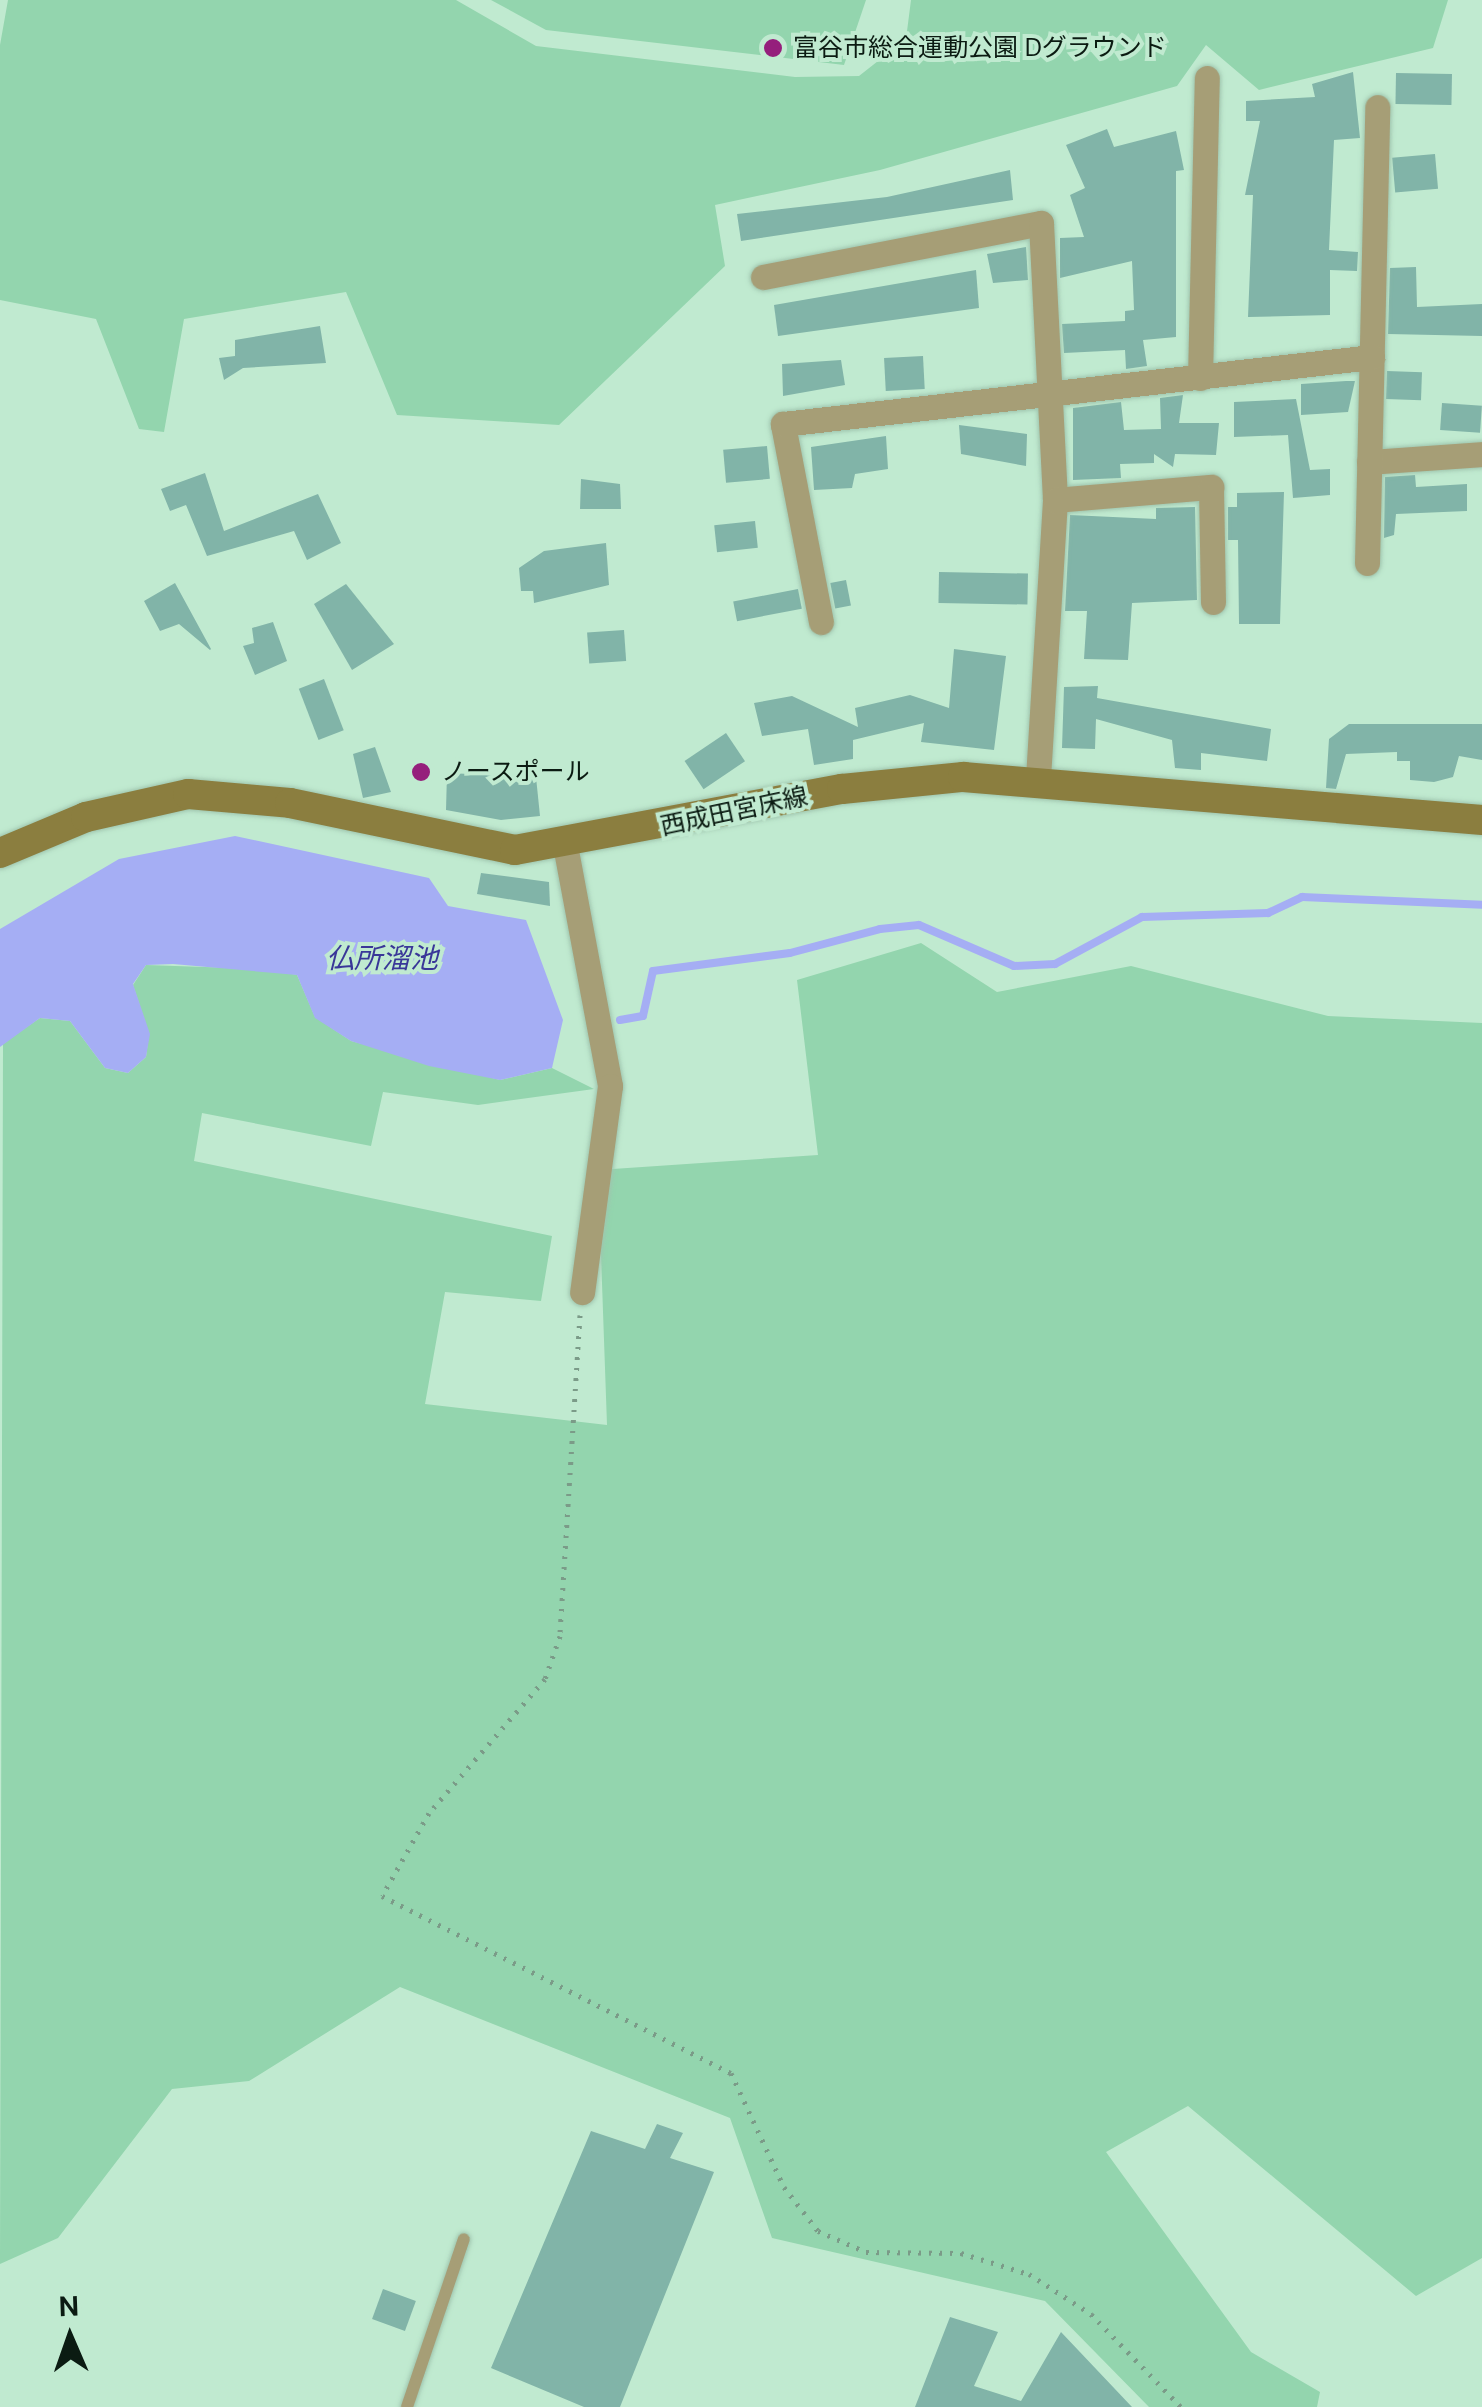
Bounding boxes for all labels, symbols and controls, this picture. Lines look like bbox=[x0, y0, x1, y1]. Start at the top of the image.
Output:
place label: 富谷市総合運動公園 Dグラウンド bbox=[793, 33, 1167, 63]
marker: 富谷市総合運動公園 Dグラウンド bbox=[762, 37, 784, 59]
place label: ノースポール bbox=[441, 757, 591, 787]
marker: ノースポール bbox=[410, 761, 432, 783]
street label: 西成田宮床線 bbox=[658, 782, 810, 842]
water label: 仏所溜池 bbox=[326, 942, 438, 976]
north arrow bbox=[20, 2287, 120, 2387]
text: N bbox=[58, 2288, 80, 2325]

